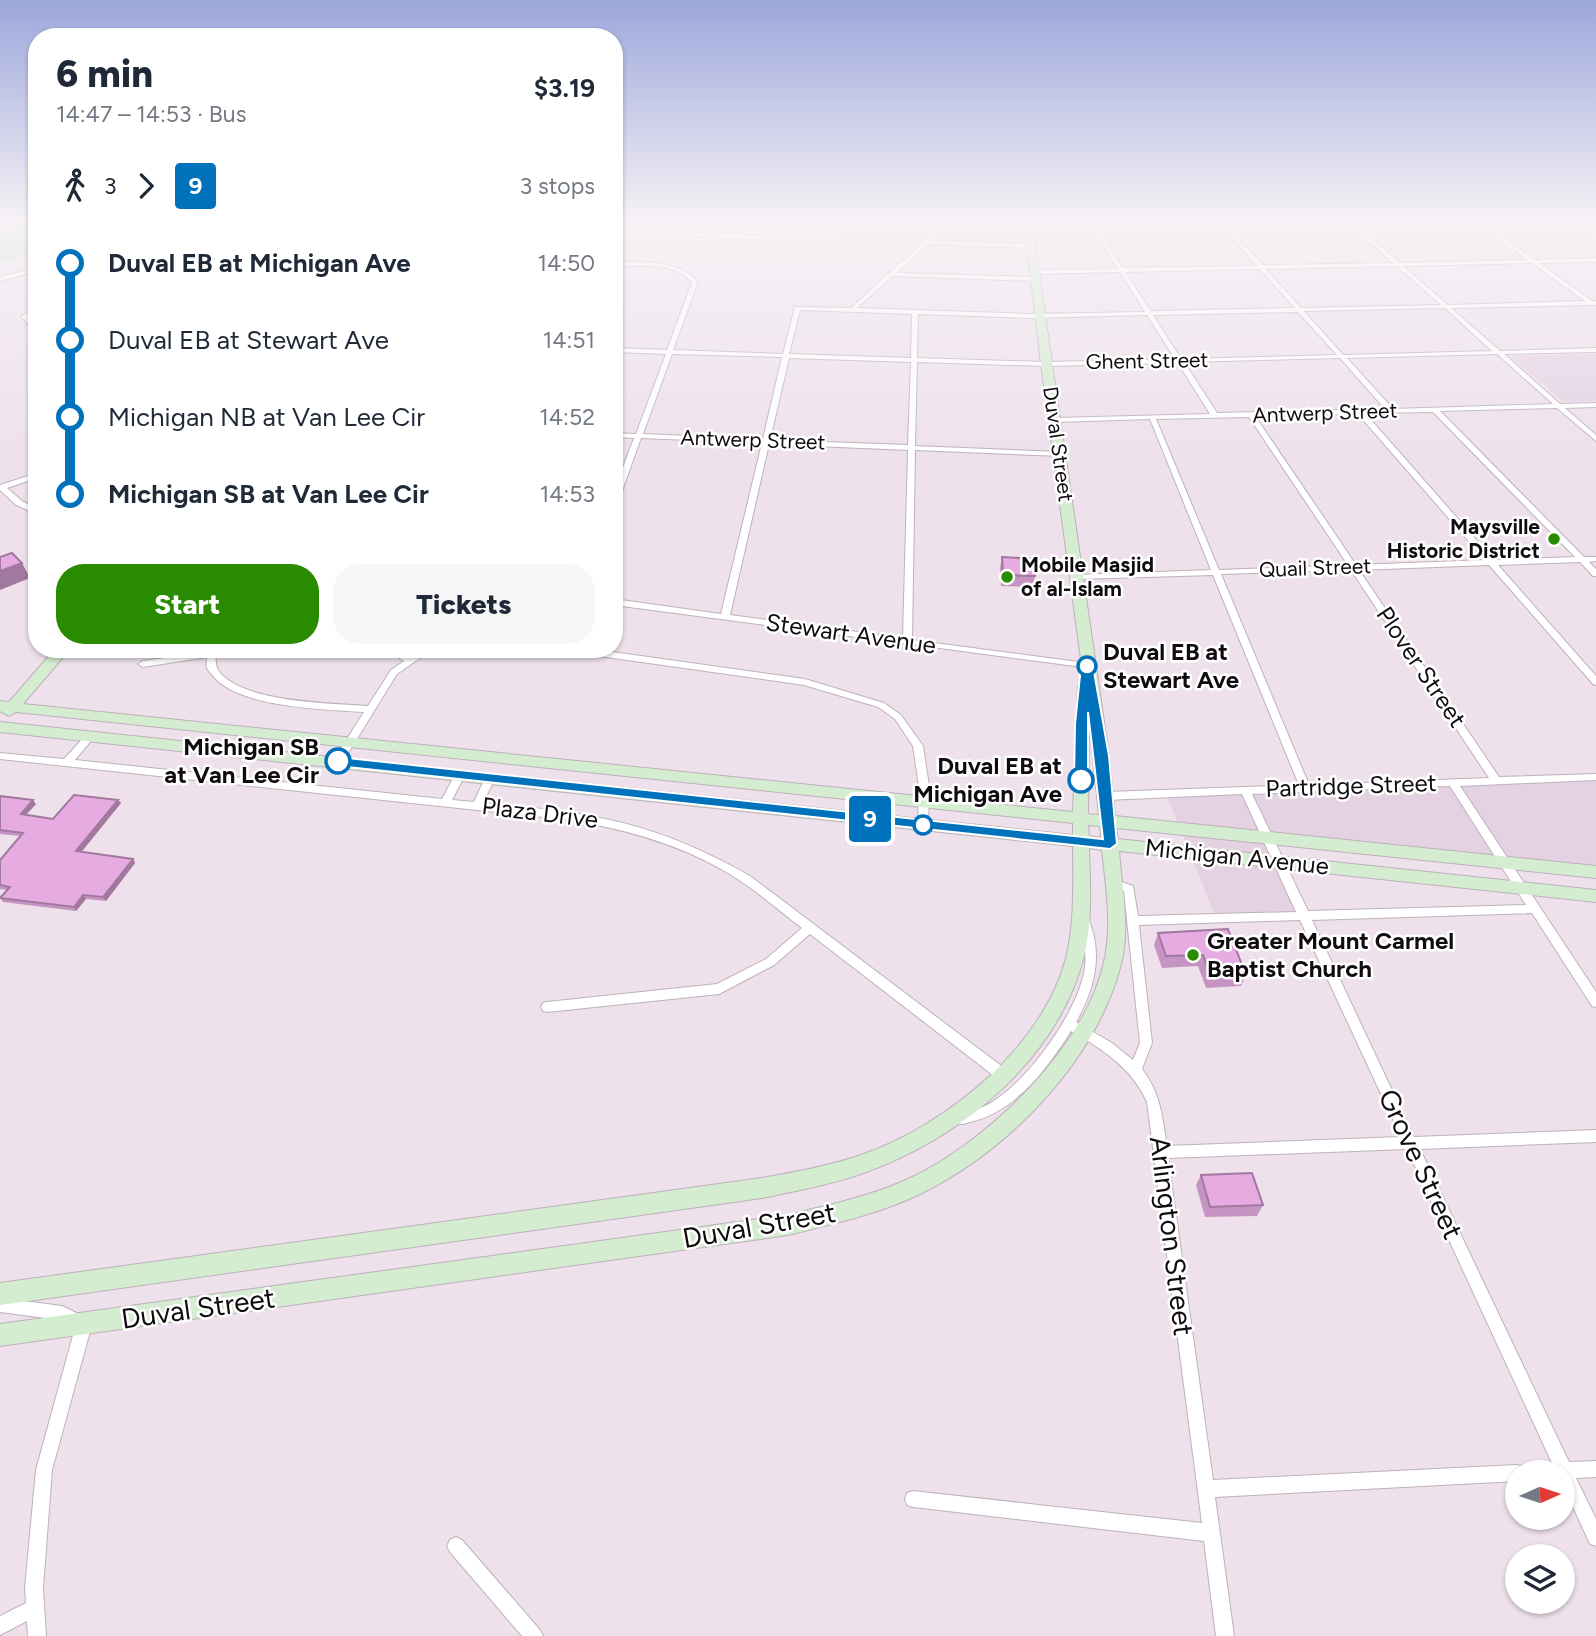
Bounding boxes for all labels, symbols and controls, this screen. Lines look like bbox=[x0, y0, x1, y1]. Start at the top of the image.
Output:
text: 6 min bbox=[56, 51, 153, 97]
text: $3.19 bbox=[534, 72, 595, 104]
text: 14:47 – 14:53 · Bus bbox=[56, 100, 246, 128]
icon: walk bbox=[56, 167, 94, 205]
icon: forward bbox=[127, 167, 165, 205]
text: 9 bbox=[189, 171, 202, 200]
text: 3 bbox=[104, 172, 117, 200]
text: 3 stops bbox=[520, 172, 595, 200]
text: Duval EB at Michigan Ave bbox=[108, 247, 411, 279]
text: 14:50 bbox=[537, 249, 595, 277]
text: Duval EB at Stewart Ave bbox=[108, 324, 389, 356]
text: 14:51 bbox=[543, 326, 595, 354]
street label: Ghent Street bbox=[1085, 347, 1209, 374]
street label: Duval Street bbox=[1038, 385, 1079, 503]
street label: Antwerp Street bbox=[1252, 397, 1398, 428]
text: Michigan NB at Van Lee Cir bbox=[108, 401, 425, 433]
text: 14:52 bbox=[539, 403, 595, 431]
street label: Antwerp Street bbox=[680, 424, 826, 455]
text: Michigan SB at Van Lee Cir bbox=[108, 478, 429, 510]
text: 14:53 bbox=[540, 480, 595, 508]
place label: Maysville Historic District bbox=[1387, 514, 1540, 563]
marker: Maysville Historic District bbox=[1546, 531, 1562, 547]
place label: Mobile Masjid of al-Islam bbox=[1021, 552, 1154, 601]
street label: Quail Street bbox=[1258, 553, 1372, 582]
button: Start bbox=[56, 564, 319, 644]
button: Tickets bbox=[333, 564, 595, 644]
marker: Mobile Masjid of al-Islam bbox=[999, 569, 1015, 585]
street label: Plover Street bbox=[1370, 601, 1472, 733]
street label: Stewart Avenue bbox=[764, 607, 938, 660]
place label: Duval EB at Stewart Ave bbox=[1103, 637, 1239, 694]
marker: Duval EB at Stewart Ave bbox=[1077, 656, 1097, 676]
place label: Michigan SB at Van Lee Cir bbox=[164, 732, 319, 789]
marker: Michigan SB at Van Lee Cir bbox=[325, 748, 351, 774]
place label: Duval EB at Michigan Ave bbox=[913, 751, 1062, 808]
marker: Duval EB at Michigan Ave bbox=[1068, 767, 1094, 793]
street label: Partridge Street bbox=[1265, 768, 1437, 803]
street label: Plaza Drive bbox=[480, 791, 600, 834]
line badge: 9 bbox=[847, 796, 893, 842]
text: 9 bbox=[863, 804, 877, 833]
unlabelled marker bbox=[913, 815, 933, 835]
street label: Michigan Avenue bbox=[1144, 832, 1330, 881]
place label: Greater Mount Carmel Baptist Church bbox=[1207, 926, 1454, 983]
marker: Greater Mount Carmel Baptist Church bbox=[1185, 947, 1201, 963]
street label: Grove Street bbox=[1371, 1084, 1471, 1244]
street label: Arlington Street bbox=[1143, 1134, 1201, 1338]
street label: Duval Street bbox=[680, 1195, 838, 1255]
street label: Duval Street bbox=[119, 1280, 277, 1336]
north arrow bbox=[1505, 1460, 1575, 1530]
map controls bbox=[1505, 1460, 1575, 1614]
button: layers bbox=[1505, 1544, 1575, 1614]

